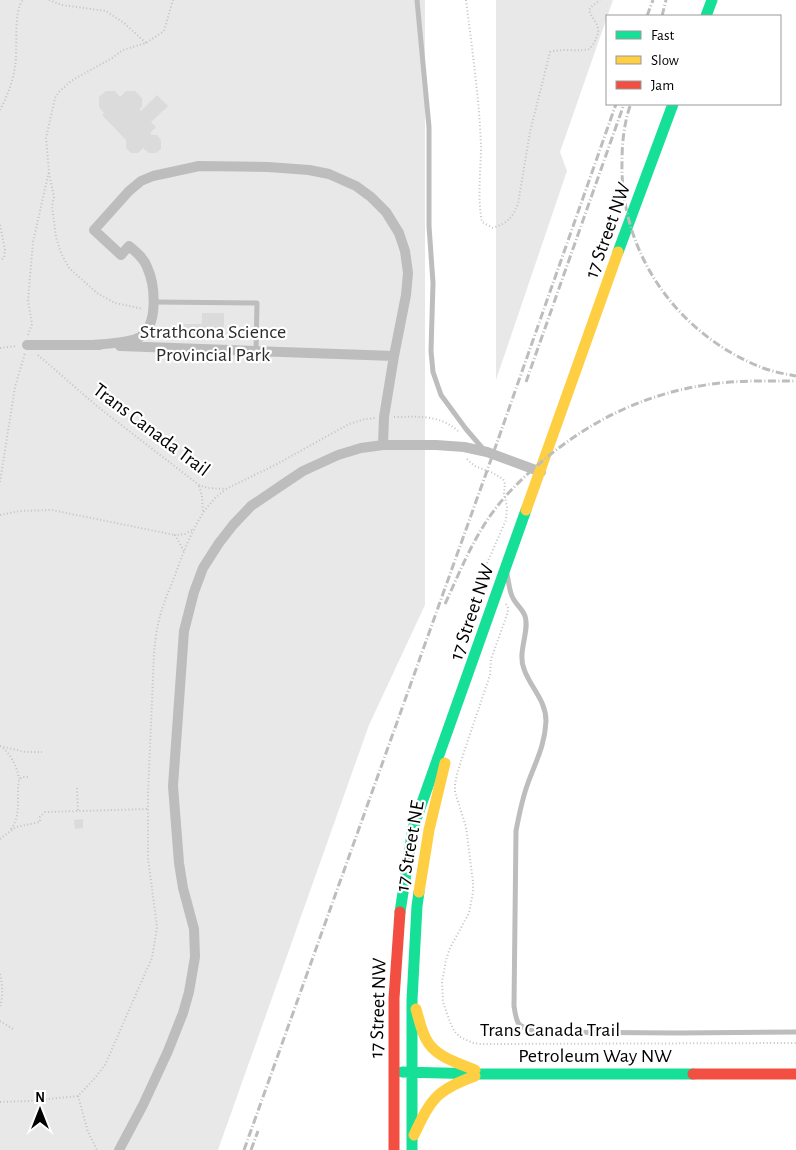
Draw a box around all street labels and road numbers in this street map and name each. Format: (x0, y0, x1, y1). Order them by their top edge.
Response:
street label: 17 Street NW (581, 180, 634, 281)
street label: Trans Canada Trail (89, 380, 214, 480)
street label: 17 Street NW (446, 562, 498, 663)
street label: 17 Street NE (392, 799, 428, 893)
street label: 17 Street NW (366, 958, 390, 1058)
street label: Trans Canada Trail (480, 1020, 620, 1040)
street label: Petroleum Way NW (518, 1046, 672, 1066)

